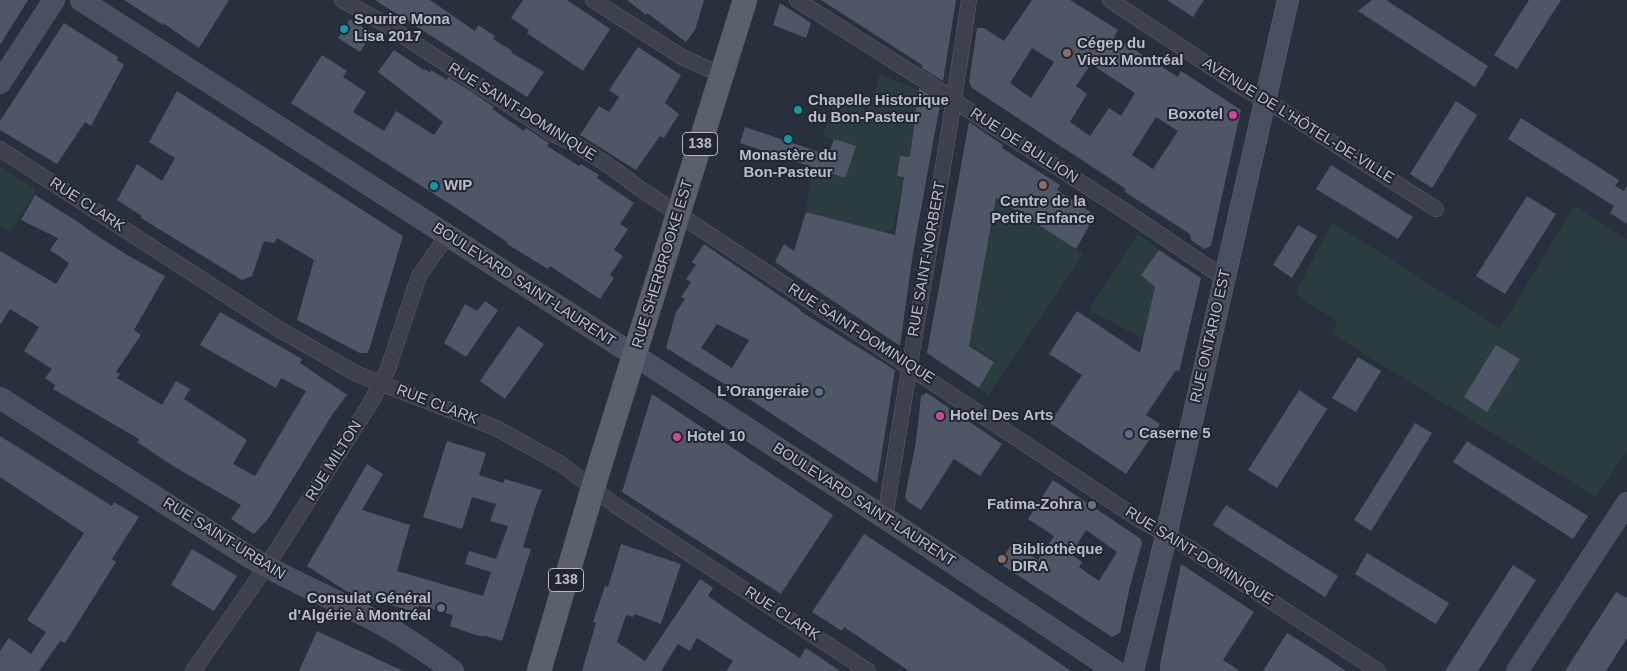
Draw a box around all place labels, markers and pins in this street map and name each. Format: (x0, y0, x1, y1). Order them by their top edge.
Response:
place label: Sourire Mona Lisa 2017 (354, 11, 450, 46)
marker: Sourire Mona Lisa 2017 (338, 23, 350, 35)
place label: Cégep du Vieux Montréal (1077, 35, 1183, 70)
marker: Cégep du Vieux Montréal (1061, 47, 1073, 59)
place label: Chapelle Historique du Bon-Pasteur (808, 92, 949, 127)
marker: Chapelle Historique du Bon-Pasteur (792, 104, 804, 116)
place label: Boxotel (1168, 106, 1223, 124)
marker: Boxotel (1227, 109, 1239, 121)
marker: Monastère du Bon-Pasteur (782, 133, 794, 145)
place label: Monastère du Bon-Pasteur (739, 147, 837, 182)
place label: WIP (444, 177, 472, 195)
marker: Centre de la Petite Enfance (1037, 179, 1049, 191)
marker: WIP (428, 180, 440, 192)
place label: Centre de la Petite Enfance (991, 193, 1095, 228)
place label: L’Orangeraie (717, 383, 809, 401)
marker: L’Orangeraie (813, 386, 825, 398)
place label: Hotel Des Arts (950, 407, 1053, 425)
marker: Hotel Des Arts (934, 410, 946, 422)
place label: Caserne 5 (1139, 425, 1211, 443)
place label: Hotel 10 (687, 428, 745, 446)
marker: Caserne 5 (1123, 428, 1135, 440)
marker: Hotel 10 (671, 431, 683, 443)
place label: Fatima-Zohra (987, 496, 1082, 514)
marker: Fatima-Zohra (1086, 499, 1098, 511)
place label: Bibliothèque DIRA (1012, 541, 1103, 576)
marker: Bibliothèque DIRA (996, 553, 1008, 565)
place label: Consulat Général d'Algérie à Montréal (288, 590, 431, 625)
marker: Consulat Général d'Algérie à Montréal (435, 602, 447, 614)

